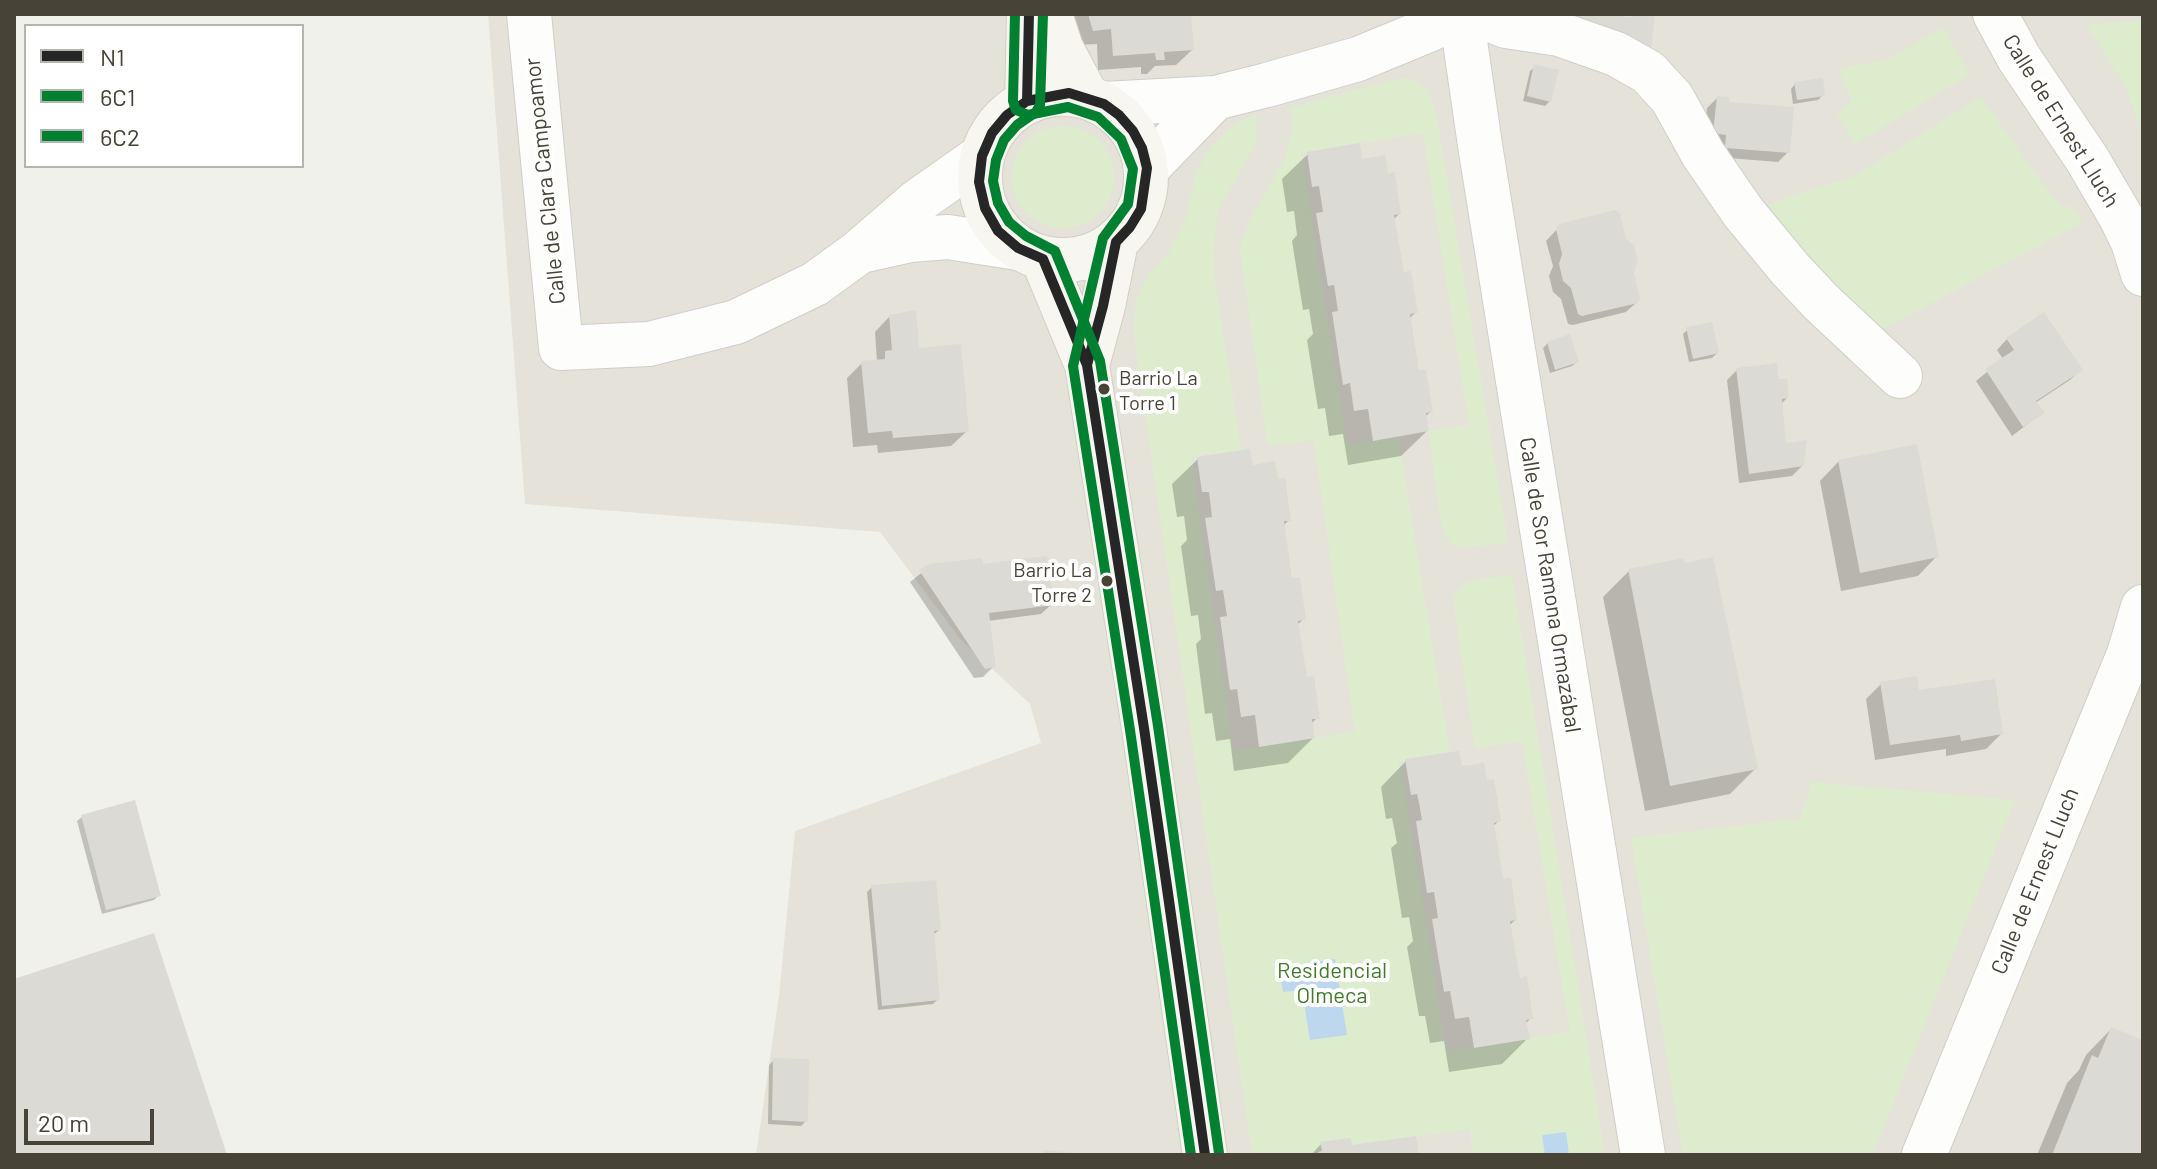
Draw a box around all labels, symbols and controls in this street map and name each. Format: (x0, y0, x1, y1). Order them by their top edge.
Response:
legend (24, 24, 304, 168)
street label: Calle de Ernest Lluch (1997, 30, 2125, 212)
text: N1 (100, 42, 125, 71)
street label: Calle de Clara Campoamor (519, 56, 571, 306)
text: 6C1 (100, 82, 135, 111)
text: 6C2 (100, 122, 140, 151)
place label: Barrio La Torre 1 (1119, 366, 1198, 413)
marker: Barrio La Torre 1 (1096, 381, 1112, 397)
street label: Calle de Sor Ramona Ormazábal (1514, 435, 1586, 735)
place label: Barrio La Torre 2 (1013, 558, 1092, 605)
marker: Barrio La Torre 2 (1099, 573, 1115, 589)
street label: Calle de Ernest Lluch (1985, 784, 2085, 978)
park label: Residencial Olmeca (1277, 958, 1387, 1010)
scale bar (28, 1093, 158, 1143)
text: 20 m (38, 1108, 89, 1137)

